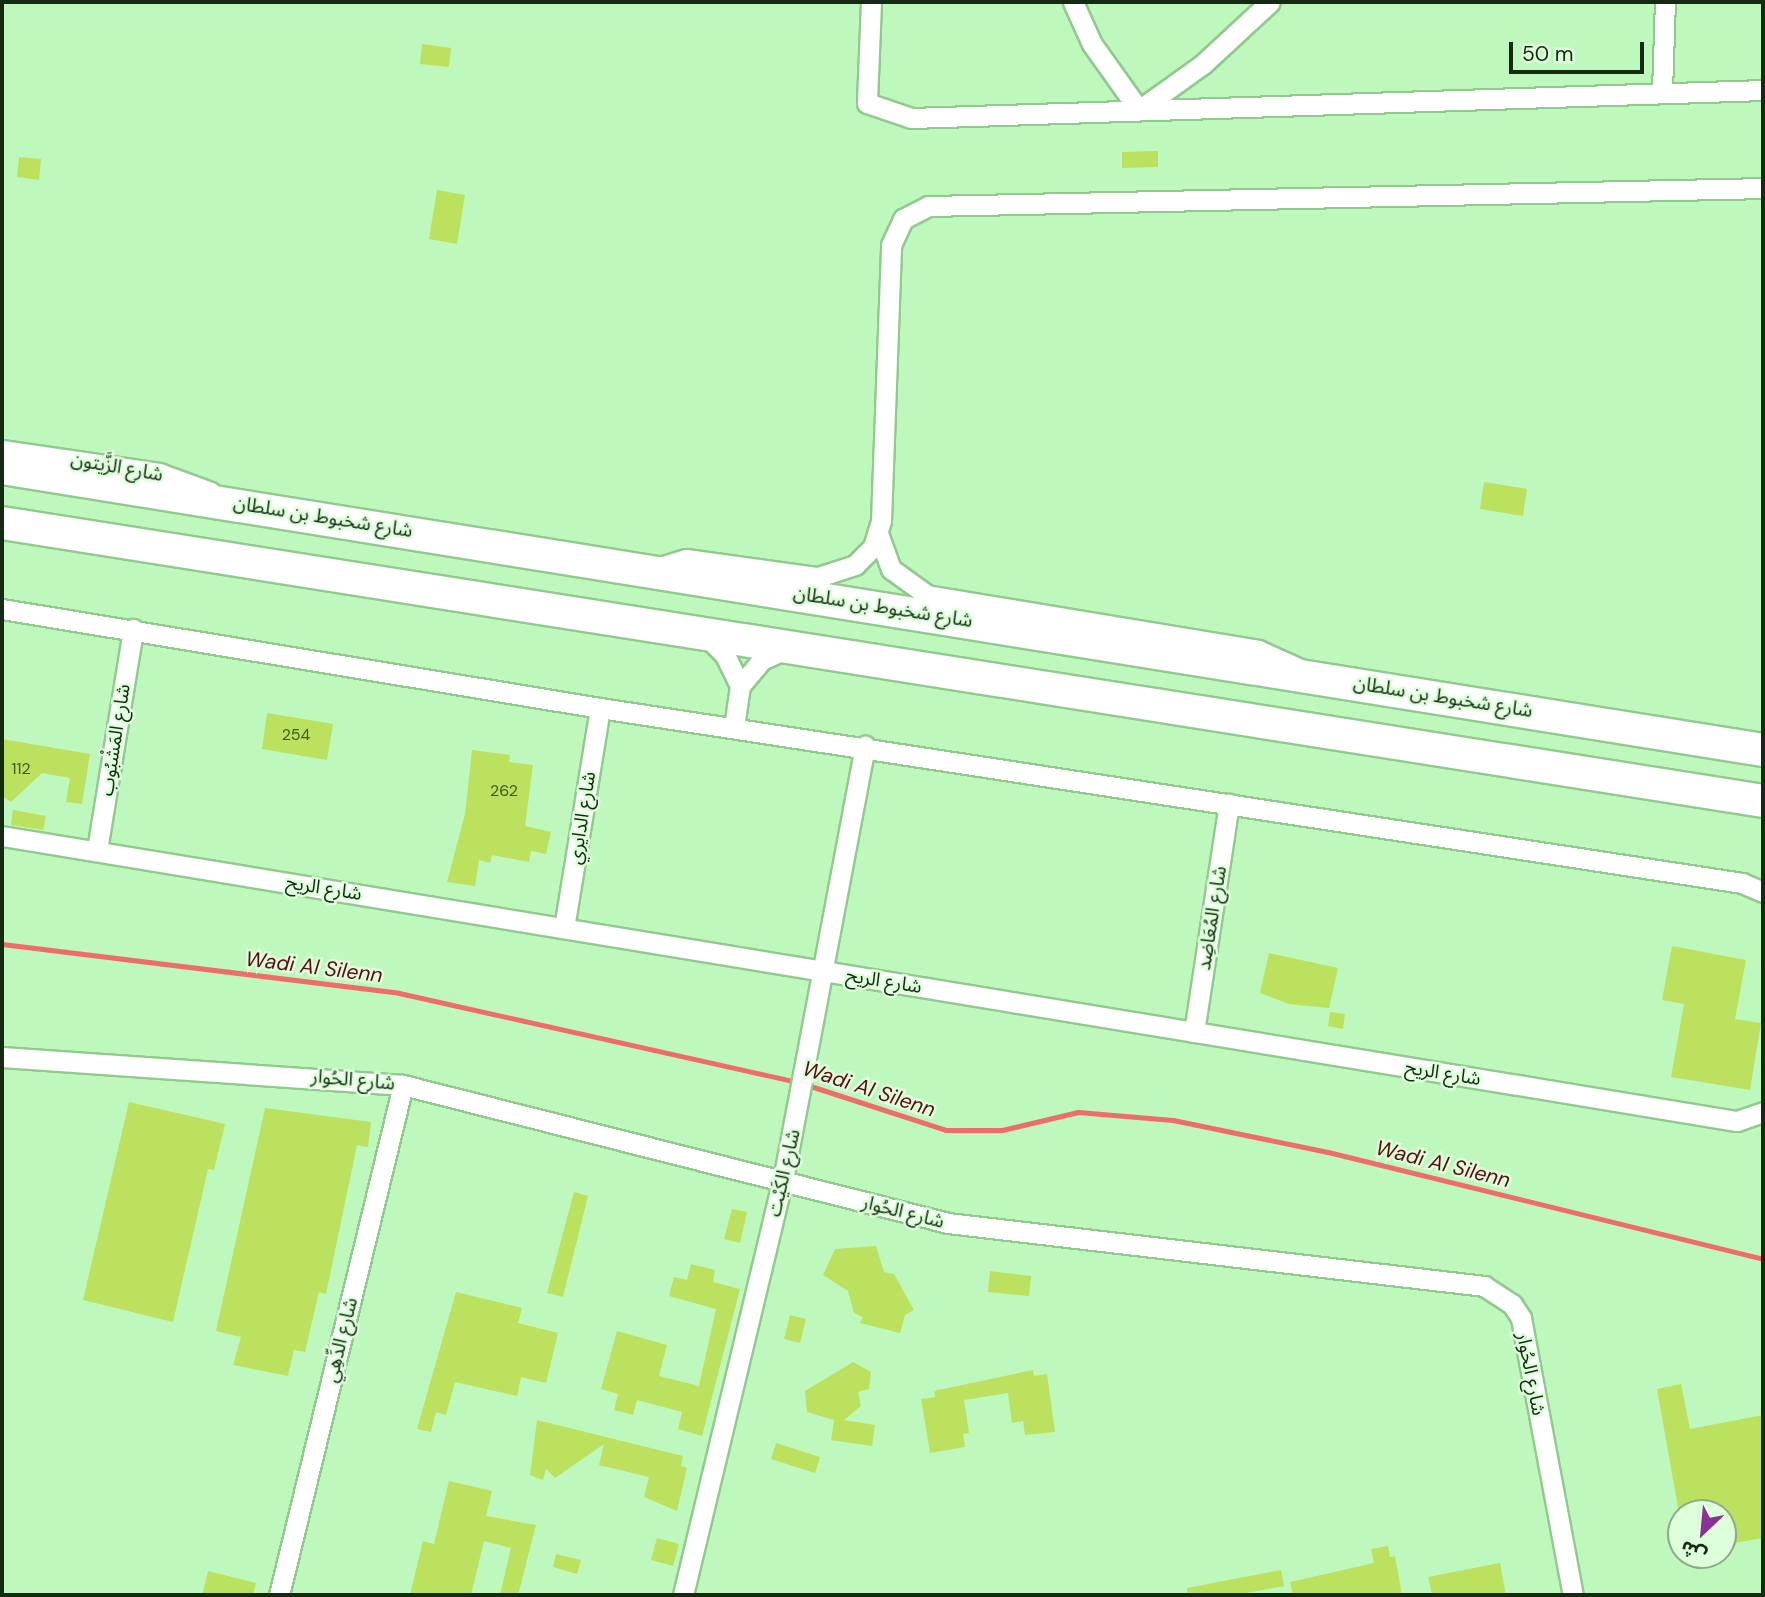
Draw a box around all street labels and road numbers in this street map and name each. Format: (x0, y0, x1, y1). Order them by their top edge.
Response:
street label: شارع الزَّيتون (69, 448, 165, 486)
street label: شارع شخبوط بن سلطان (232, 492, 414, 542)
street label: شارع شخبوط بن سلطان (792, 582, 974, 632)
street label: شارع شخبوط بن سلطان (1352, 672, 1534, 722)
street label: شارع المَشْبُوب (95, 682, 135, 798)
street label: شارع الدايري (563, 770, 601, 866)
street label: شارع المُعَاضِد (1193, 864, 1231, 972)
street label: شارع الريح (284, 871, 364, 905)
street label: شارع الريح (844, 964, 924, 998)
street label: شارع الريح (1403, 1056, 1483, 1090)
street label: شارع الحُوار (310, 1065, 396, 1095)
street label: شارع الكَيْت (763, 1127, 805, 1219)
street label: شارع الحُوار (859, 1191, 947, 1233)
street label: شارع الدِّهِي (319, 1295, 363, 1385)
street label: شارع الحُوار (1512, 1331, 1550, 1417)

